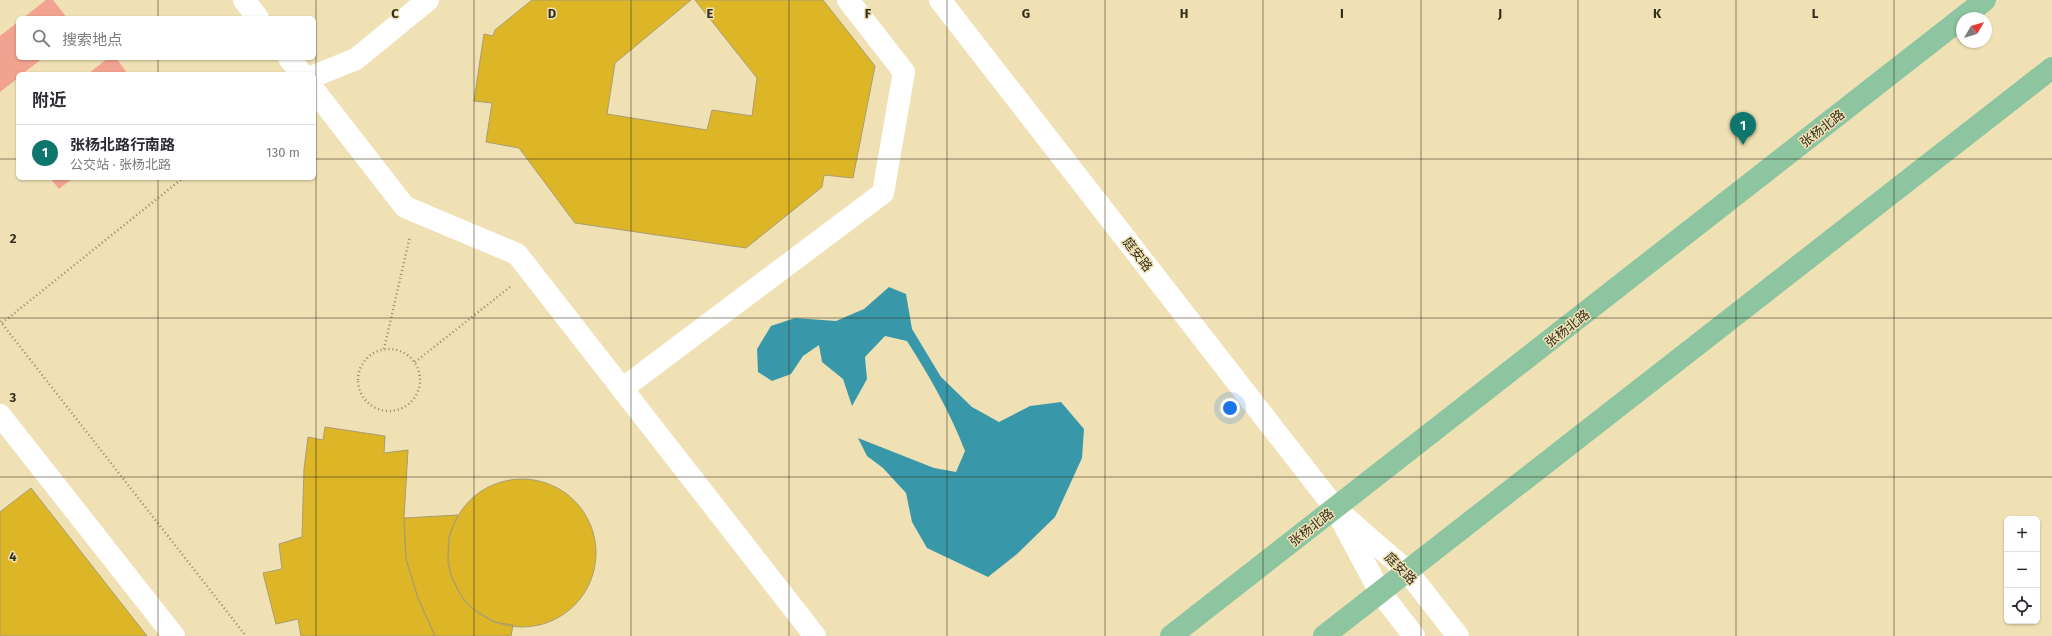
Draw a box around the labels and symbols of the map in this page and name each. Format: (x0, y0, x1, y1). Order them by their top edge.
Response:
text: C (391, 6, 399, 21)
text: D (548, 6, 557, 21)
text: E (707, 6, 714, 21)
text: F (865, 6, 872, 21)
text: G (1022, 6, 1030, 21)
text: H (1180, 6, 1188, 21)
text: I (1340, 6, 1344, 21)
text: J (1497, 6, 1502, 21)
text: K (1653, 6, 1662, 21)
text: L (1812, 6, 1819, 21)
north arrow (1956, 12, 1992, 48)
street label: 张杨北路 (1797, 106, 1847, 150)
pin: 1 (1730, 112, 1756, 145)
text: 2 (10, 231, 17, 246)
street label: 庭安路 (1120, 234, 1156, 274)
street label: 张杨北路 (1542, 306, 1592, 350)
text: 3 (9, 390, 17, 405)
your location (1220, 398, 1240, 418)
street label: 张杨北路 (1286, 505, 1336, 549)
text: 4 (9, 549, 17, 564)
street label: 庭安路 (1382, 549, 1420, 587)

